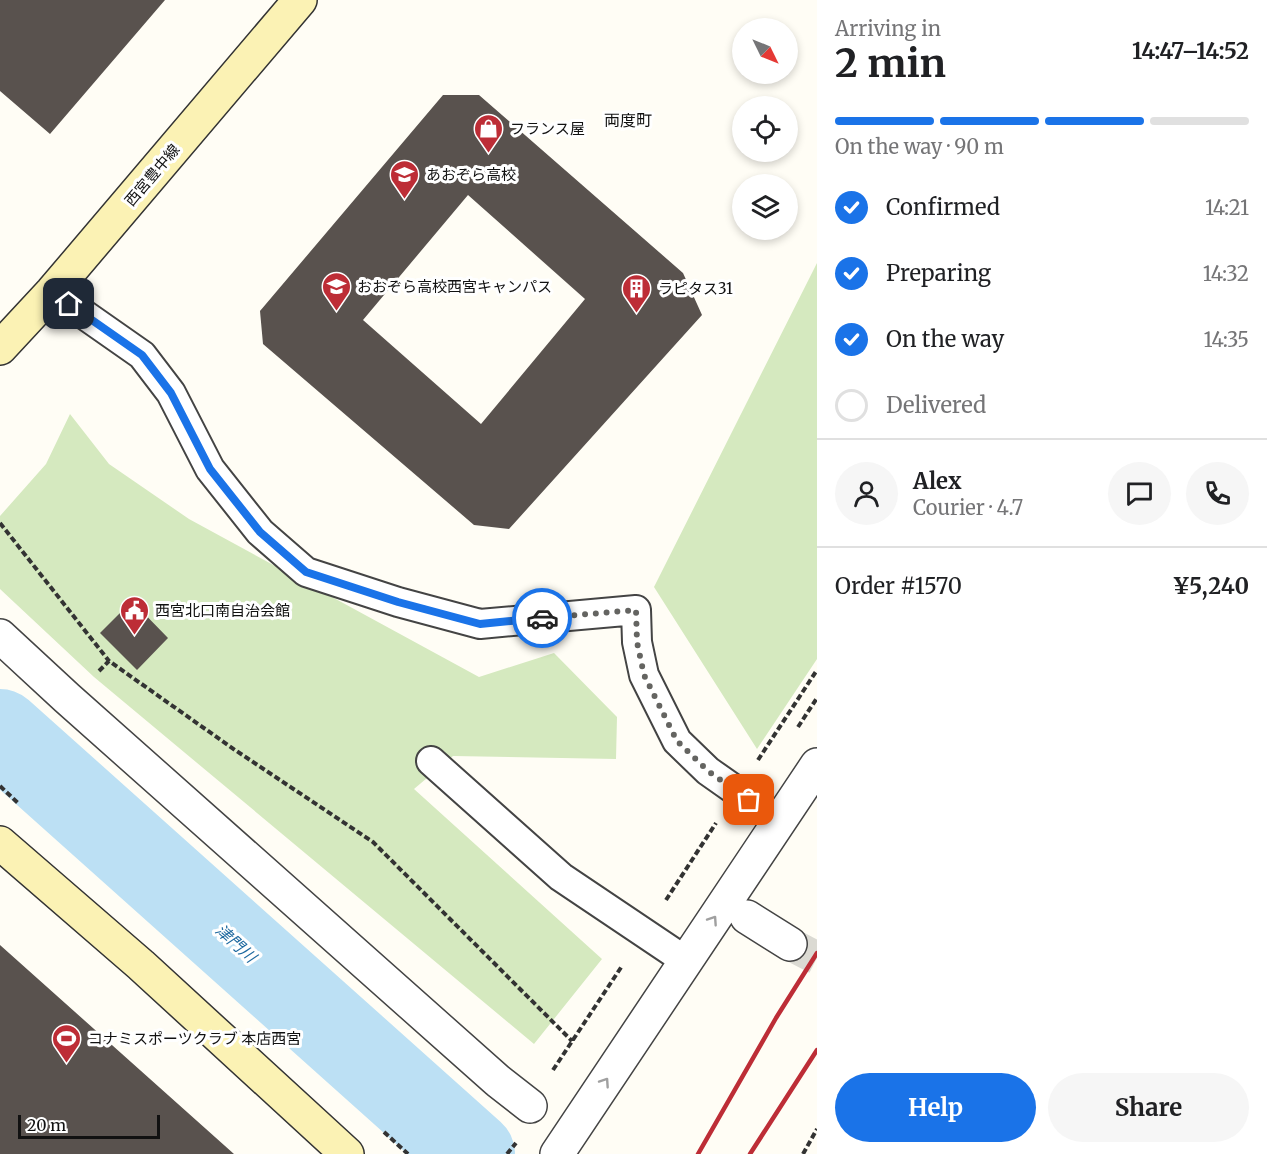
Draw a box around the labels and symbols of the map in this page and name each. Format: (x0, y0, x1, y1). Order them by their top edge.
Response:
north arrow (732, 18, 798, 84)
district label: 両度町 (604, 110, 652, 130)
shop icon: フランス屋 (473, 112, 505, 154)
place label: フランス屋 (510, 119, 585, 138)
street label: 西宮豊中線 (121, 140, 183, 210)
school or university icon: あおぞら高校 (389, 158, 421, 200)
place label: あおぞら高校 (426, 165, 516, 184)
school or university icon: おおぞら高校西宮キャンパス (320, 270, 352, 312)
building icon: ラピタス31 (621, 272, 653, 314)
place label: おおぞら高校西宮キャンパス (357, 277, 552, 296)
pin (43, 278, 94, 329)
place label: ラピタス31 (658, 279, 733, 298)
courier (512, 588, 572, 648)
public building icon: 西宮北口南自治会館 (118, 594, 150, 636)
place label: 西宮北口南自治会館 (155, 601, 290, 620)
pin (723, 774, 774, 825)
one-way arrow (706, 915, 717, 926)
water label: 津門川 (211, 920, 262, 968)
sports icon: コナミスポーツクラブ 本店西宮 (51, 1022, 83, 1064)
place label: コナミスポーツクラブ 本店西宮 (88, 1029, 301, 1048)
one-way arrow (598, 1077, 609, 1088)
scale bar (18, 1112, 160, 1140)

